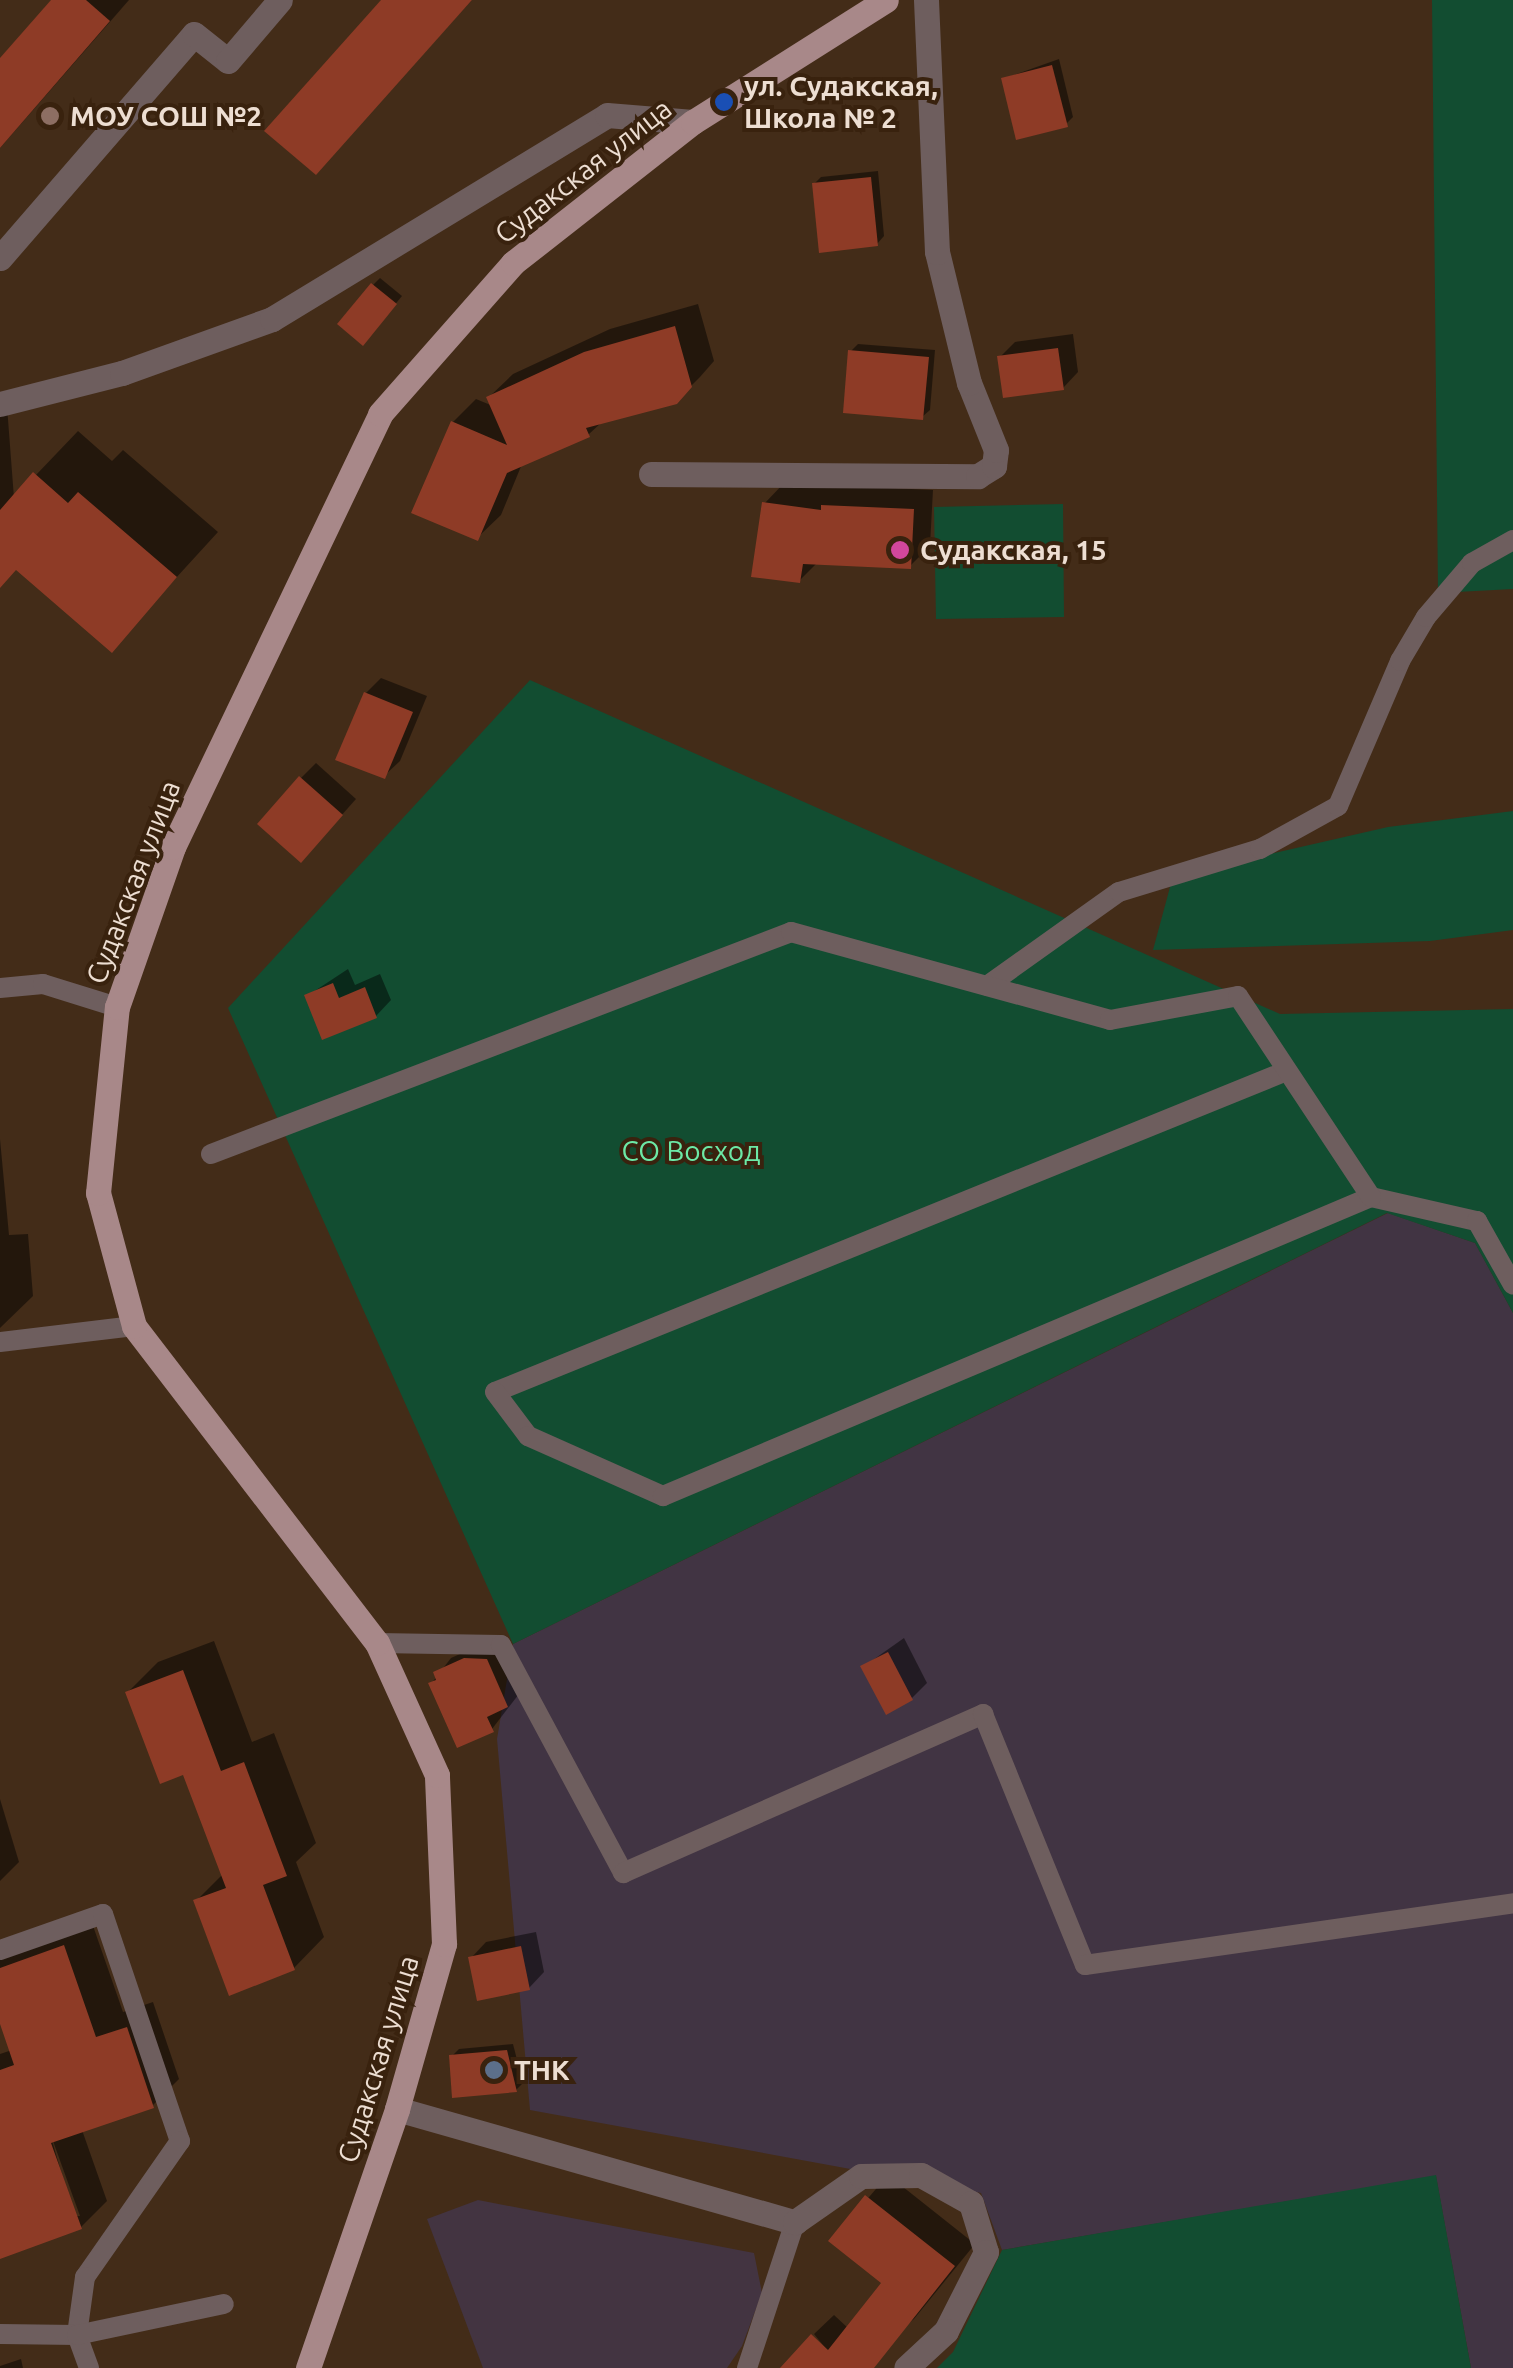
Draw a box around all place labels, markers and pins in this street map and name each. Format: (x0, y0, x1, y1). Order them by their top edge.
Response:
place label: ул. Судакская, Школа № 2 (744, 69, 938, 135)
marker: ул. Судакская, Школа № 2 (713, 91, 735, 113)
place label: МОУ СОШ №2 (70, 99, 262, 133)
marker: МОУ СОШ №2 (39, 105, 61, 127)
place label: Судакская, 15 (920, 533, 1107, 567)
marker: Судакская, 15 (889, 539, 911, 561)
place label: ТНК (514, 2053, 570, 2087)
marker: ТНК (483, 2059, 505, 2081)

